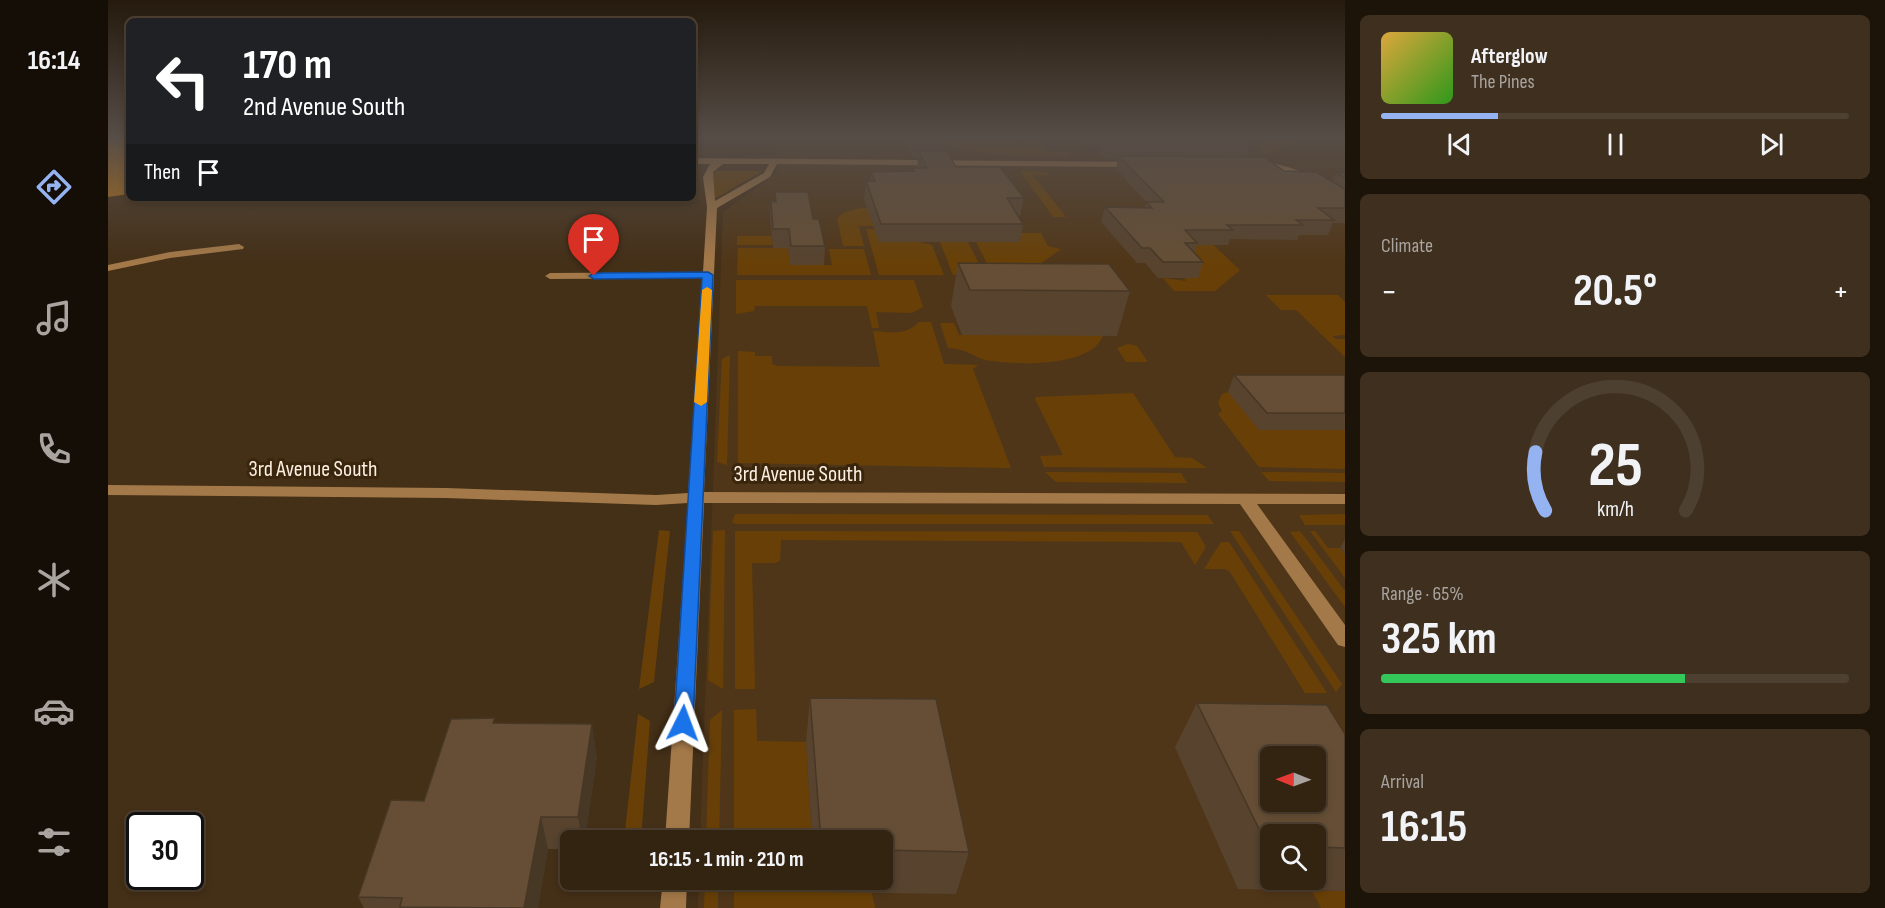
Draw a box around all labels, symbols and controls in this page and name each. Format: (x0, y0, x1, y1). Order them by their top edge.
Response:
text: 170 m (243, 40, 332, 91)
icon: left (144, 42, 222, 120)
text: Afterglow (1471, 43, 1548, 70)
text: 16:14 (28, 45, 80, 77)
text: The Pines (1471, 70, 1535, 94)
text: 2nd Avenue South (243, 91, 405, 123)
icon: previous (1443, 128, 1476, 161)
icon: pause (1599, 128, 1632, 161)
icon: next (1755, 128, 1788, 161)
icon: arrive (192, 156, 225, 189)
text: Then (144, 159, 180, 186)
icon: directions (33, 166, 75, 208)
pin (568, 214, 619, 276)
icon: arrive (577, 223, 610, 256)
text: Climate (1381, 234, 1433, 258)
text: 20.5° (1573, 264, 1657, 319)
text: − (1381, 272, 1397, 312)
text: + (1833, 272, 1849, 312)
icon: music (33, 297, 75, 339)
icon: phone (33, 428, 75, 470)
text: 25 (1588, 429, 1642, 504)
street label: 3rd Avenue South (248, 456, 378, 483)
street label: 3rd Avenue South (733, 461, 863, 488)
text: km/h (1596, 497, 1634, 522)
icon: climate (33, 559, 75, 601)
text: Range · 65% (1381, 582, 1464, 606)
text: 325 km (1381, 612, 1497, 667)
icon: car (33, 690, 75, 732)
position arrow (651, 691, 715, 755)
north arrow (1260, 746, 1326, 812)
map controls (1260, 746, 1326, 890)
text: Arrival (1381, 770, 1424, 794)
text: 16:15 (1381, 800, 1467, 855)
speed limit sign: 30 (126, 812, 204, 890)
icon: filters (33, 821, 75, 863)
button: search (1260, 824, 1326, 890)
text: 16:15 · 1 min · 210 m (649, 846, 804, 873)

